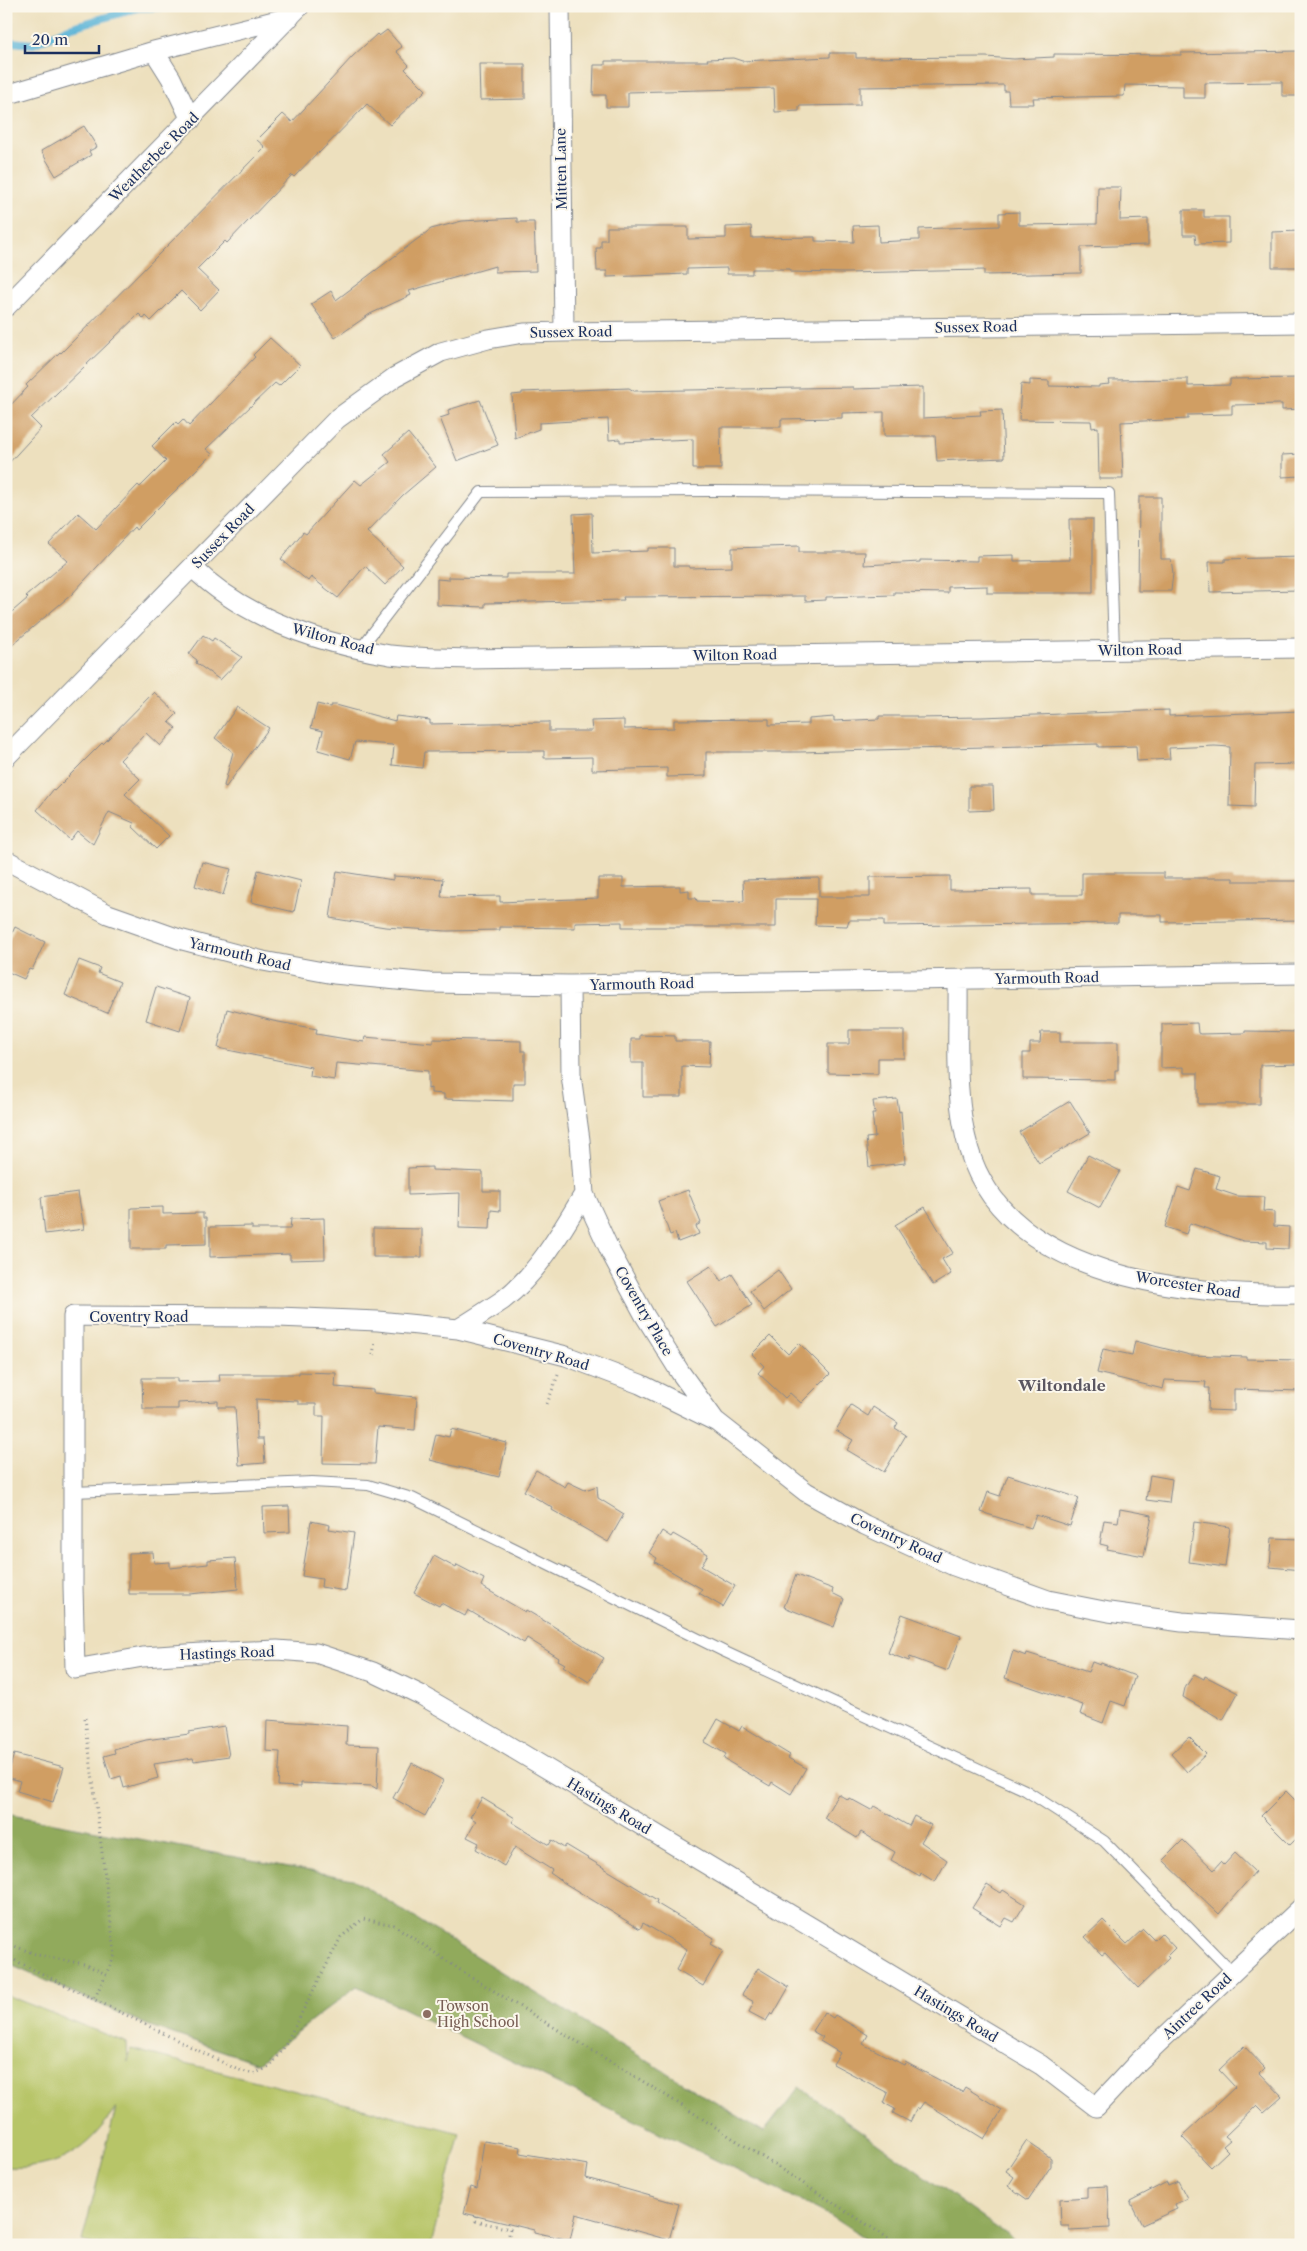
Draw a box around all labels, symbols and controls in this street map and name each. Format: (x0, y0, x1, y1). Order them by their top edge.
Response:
scale bar (25, 22, 99, 54)
text: 20 m (32, 30, 68, 49)
street label: Weatherbee Road (105, 108, 203, 206)
street label: Mitten Lane (551, 128, 571, 210)
street label: Sussex Road (934, 317, 1018, 337)
street label: Sussex Road (529, 322, 613, 342)
street label: Sussex Road (188, 500, 259, 572)
street label: Wilton Road (289, 619, 377, 659)
street label: Wilton Road (1097, 640, 1183, 660)
street label: Wilton Road (692, 645, 778, 665)
street label: Yarmouth Road (186, 933, 293, 975)
street label: Yarmouth Road (994, 968, 1100, 988)
street label: Yarmouth Road (589, 974, 695, 994)
street label: Coventry Place (611, 1263, 677, 1359)
street label: Worcester Road (1133, 1268, 1242, 1302)
street label: Coventry Road (89, 1308, 189, 1326)
street label: Coventry Road (491, 1330, 592, 1374)
district label: Wiltondale (1017, 1376, 1106, 1395)
street label: Coventry Road (847, 1509, 945, 1567)
street label: Hastings Road (179, 1642, 275, 1664)
street label: Hastings Road (564, 1774, 655, 1838)
street label: Aintree Road (1158, 1969, 1236, 2043)
street label: Hastings Road (911, 1982, 1002, 2046)
place label: Towson High School (437, 1997, 519, 2031)
marker: Towson High School (421, 2008, 433, 2020)

